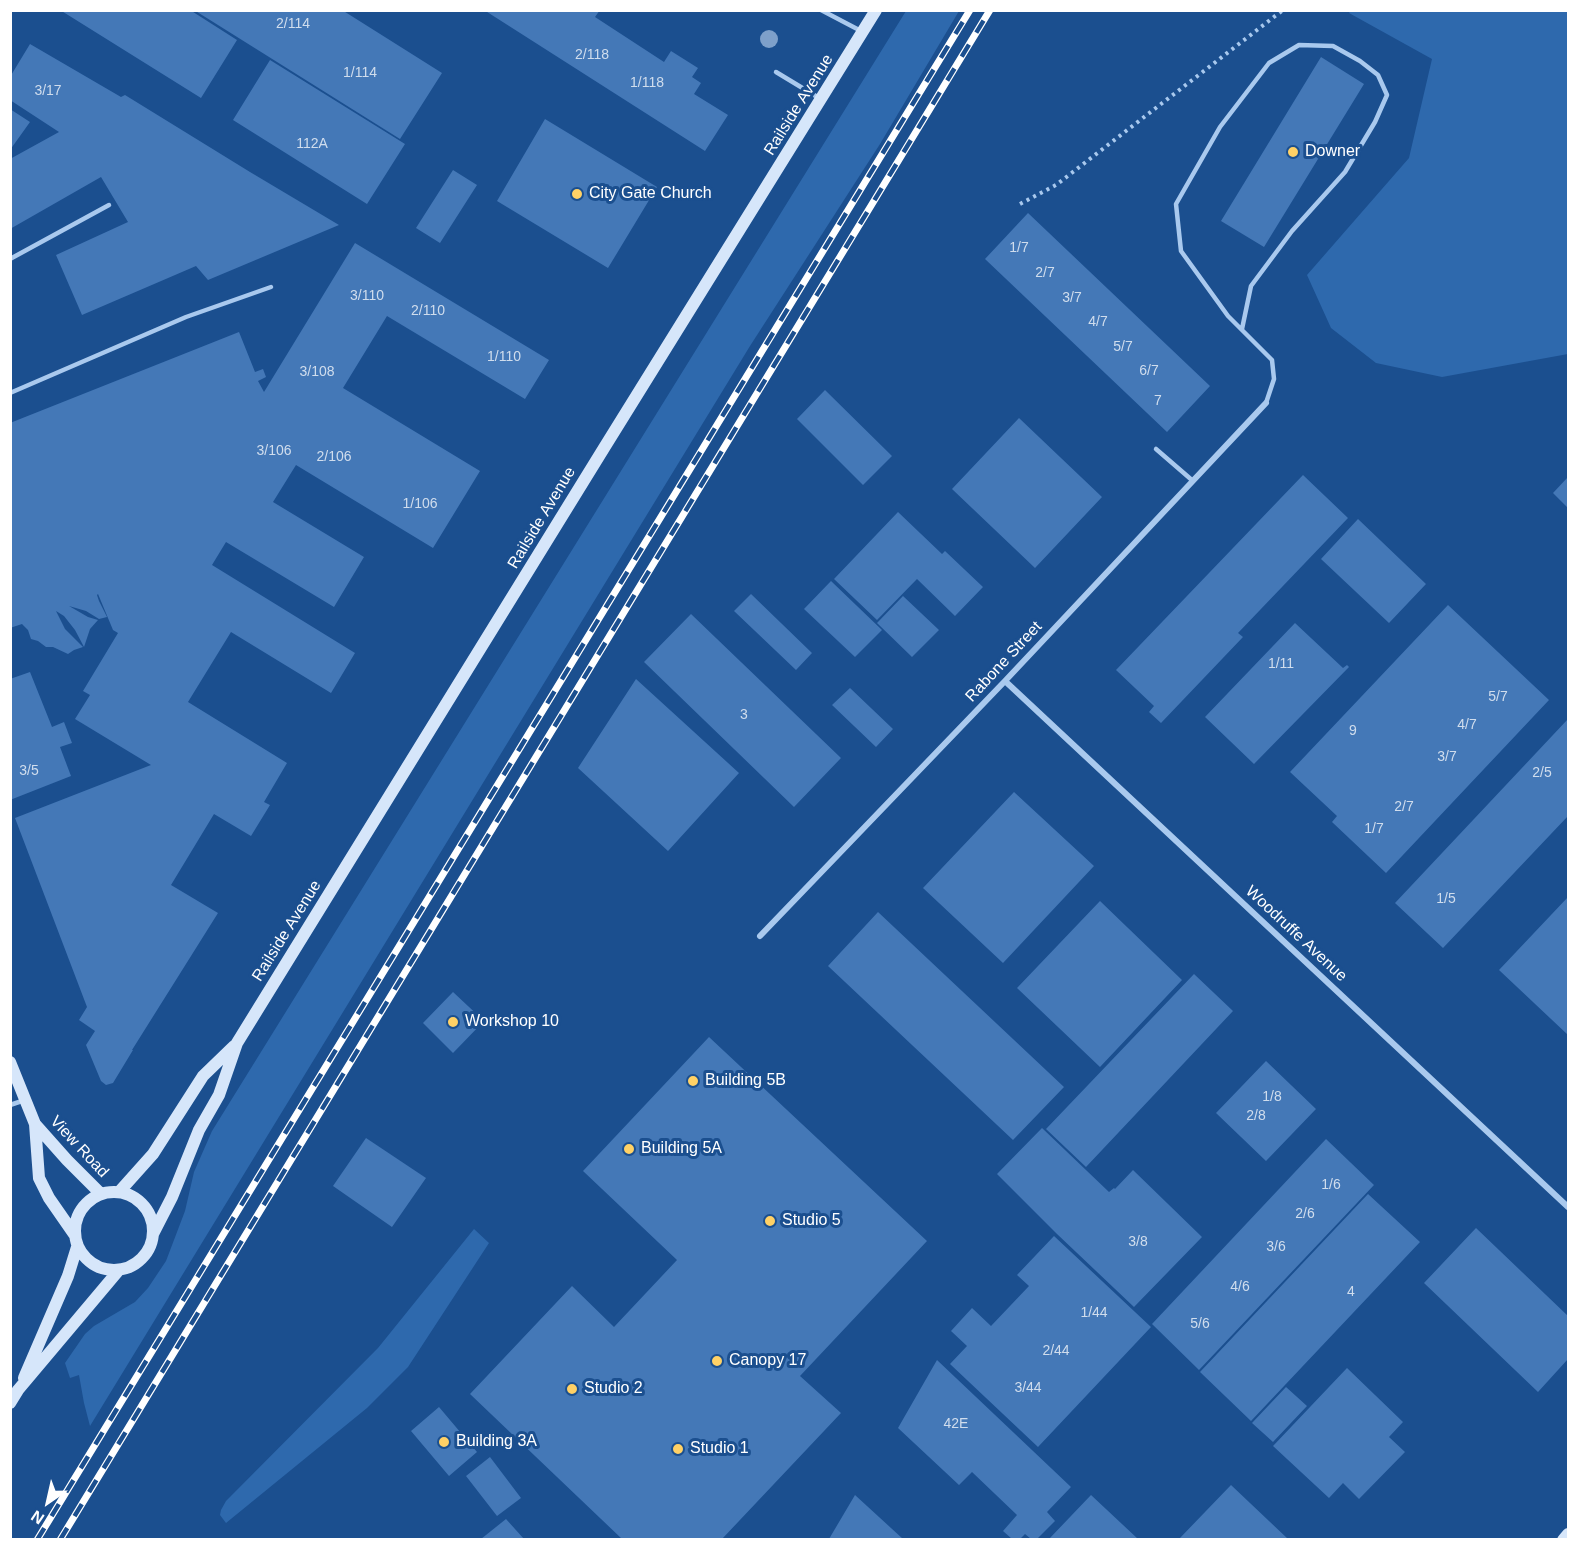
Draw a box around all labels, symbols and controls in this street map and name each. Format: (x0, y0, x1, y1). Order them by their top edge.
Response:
house number: 2/114 (276, 16, 310, 32)
house number: 2/118 (575, 47, 609, 63)
street label: Railside Avenue (760, 51, 838, 159)
house number: 1/114 (343, 65, 377, 81)
house number: 1/118 (630, 75, 664, 91)
house number: 3/17 (34, 83, 62, 99)
house number: 112A (296, 136, 328, 152)
place label: Downer (1305, 142, 1360, 162)
marker: Downer (1286, 145, 1300, 159)
place label: City Gate Church (589, 184, 712, 204)
marker: City Gate Church (570, 187, 584, 201)
house number: 1/7 (1009, 240, 1029, 256)
house number: 2/7 (1035, 265, 1055, 281)
house number: 3/110 (350, 288, 384, 304)
house number: 3/7 (1062, 290, 1082, 306)
house number: 2/110 (411, 303, 445, 319)
house number: 4/7 (1088, 314, 1108, 330)
house number: 5/7 (1113, 339, 1133, 355)
house number: 1/110 (487, 349, 521, 365)
house number: 6/7 (1139, 363, 1159, 379)
house number: 3/108 (299, 364, 335, 380)
house number: 7 (1154, 393, 1162, 409)
house number: 3/106 (256, 443, 292, 459)
house number: 2/106 (316, 449, 352, 465)
street label: Railside Avenue (504, 464, 580, 572)
house number: 1/106 (402, 496, 438, 512)
street label: Rabone Street (962, 618, 1046, 706)
house number: 1/11 (1268, 656, 1294, 672)
house number: 5/7 (1488, 689, 1508, 705)
house number: 3 (740, 707, 748, 723)
house number: 4/7 (1457, 717, 1477, 733)
house number: 9 (1349, 723, 1357, 739)
house number: 3/7 (1437, 749, 1457, 765)
house number: 3/5 (19, 763, 39, 779)
house number: 2/5 (1532, 765, 1552, 781)
house number: 2/7 (1394, 799, 1414, 815)
house number: 1/7 (1364, 821, 1384, 837)
street label: Railside Avenue (248, 877, 326, 985)
street label: Woodruffe Avenue (1241, 882, 1351, 986)
house number: 1/5 (1436, 891, 1456, 907)
place label: Workshop 10 (465, 1012, 559, 1032)
marker: Workshop 10 (446, 1015, 460, 1029)
place label: Building 5B (705, 1071, 786, 1091)
marker: Building 5B (686, 1074, 700, 1088)
house number: 1/8 (1262, 1089, 1282, 1105)
house number: 2/8 (1246, 1108, 1266, 1124)
street label: View Road (46, 1112, 112, 1182)
place label: Building 5A (641, 1139, 722, 1159)
marker: Building 5A (622, 1142, 636, 1156)
house number: 1/6 (1321, 1177, 1341, 1193)
house number: 2/6 (1295, 1206, 1315, 1222)
place label: Studio 5 (782, 1211, 841, 1231)
marker: Studio 5 (763, 1214, 777, 1228)
house number: 3/8 (1128, 1234, 1148, 1250)
house number: 3/6 (1266, 1239, 1286, 1255)
house number: 4/6 (1230, 1279, 1250, 1295)
house number: 4 (1347, 1284, 1355, 1300)
house number: 1/44 (1080, 1305, 1108, 1321)
house number: 5/6 (1190, 1316, 1210, 1332)
house number: 2/44 (1042, 1343, 1070, 1359)
place label: Canopy 17 (729, 1351, 806, 1371)
marker: Canopy 17 (710, 1354, 724, 1368)
place label: Studio 2 (584, 1379, 643, 1399)
house number: 3/44 (1014, 1380, 1042, 1396)
marker: Studio 2 (565, 1382, 579, 1396)
house number: 42E (944, 1416, 968, 1432)
place label: Building 3A (456, 1432, 537, 1452)
marker: Building 3A (437, 1435, 451, 1449)
place label: Studio 1 (690, 1439, 749, 1459)
marker: Studio 1 (671, 1442, 685, 1456)
north arrow (18, 1472, 78, 1532)
text: N (28, 1507, 47, 1528)

